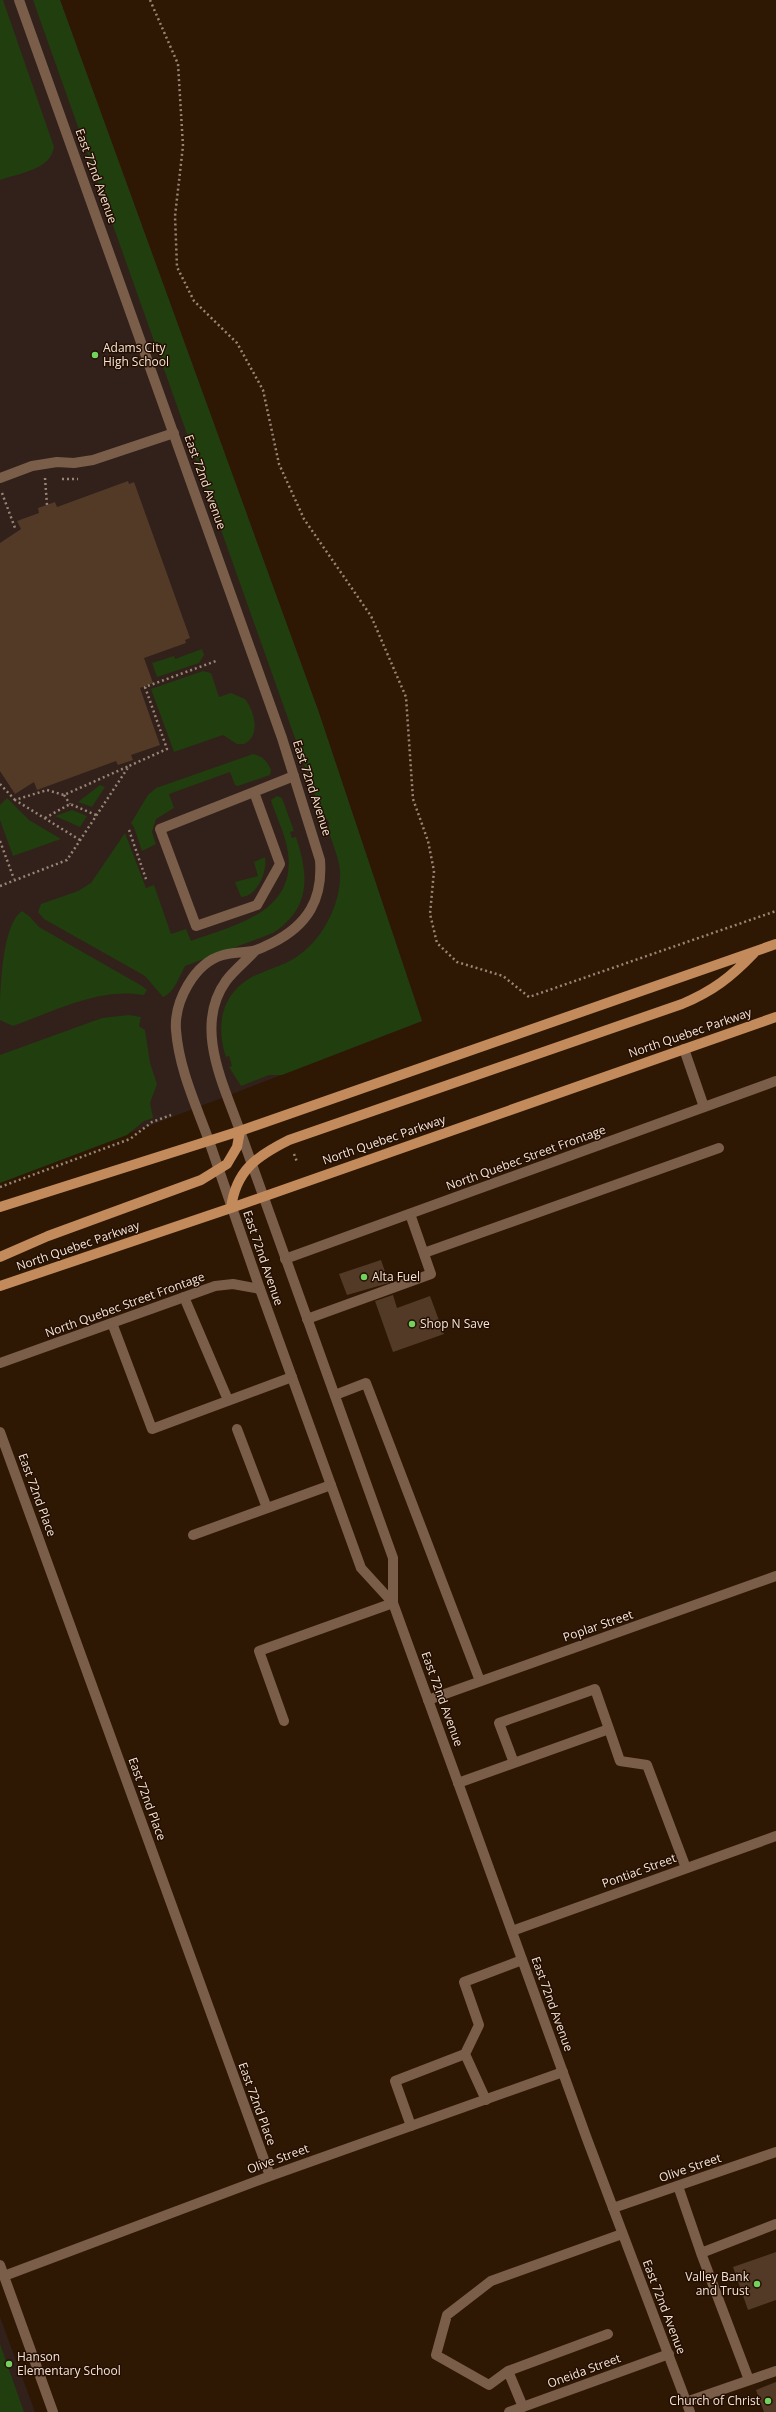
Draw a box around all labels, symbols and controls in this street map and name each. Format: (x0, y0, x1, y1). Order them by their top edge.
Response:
street label: East 72nd Avenue (71, 126, 122, 226)
place label: Adams City High School (103, 339, 169, 370)
marker: Adams City High School (90, 350, 100, 360)
street label: East 72nd Avenue (180, 432, 231, 532)
street label: East 72nd Avenue (289, 738, 336, 838)
street label: North Quebec Parkway (626, 1003, 755, 1062)
street label: North Quebec Parkway (320, 1110, 449, 1169)
street label: North Quebec Street Frontage (444, 1121, 608, 1194)
street label: East 72nd Avenue (239, 1208, 288, 1308)
street label: North Quebec Parkway (14, 1216, 143, 1275)
street label: North Quebec Street Frontage (43, 1268, 207, 1341)
place label: Alta Fuel (372, 1268, 420, 1285)
marker: Alta Fuel (359, 1272, 369, 1282)
place label: Shop N Save (420, 1315, 490, 1332)
marker: Shop N Save (407, 1319, 417, 1329)
street label: East 72nd Place (15, 1451, 60, 1539)
street label: Poplar Street (561, 1606, 635, 1645)
street label: East 72nd Avenue (417, 1649, 468, 1749)
street label: East 72nd Place (125, 1755, 170, 1843)
street label: Pontiac Street (599, 1849, 678, 1892)
street label: East 72nd Avenue (527, 1954, 578, 2054)
street label: East 72nd Place (235, 2060, 280, 2148)
street label: Olive Street (244, 2139, 311, 2178)
street label: Olive Street (656, 2149, 723, 2186)
street label: East 72nd Avenue (639, 2257, 690, 2357)
place label: Valley Bank and Trust (685, 2268, 750, 2299)
marker: Valley Bank and Trust (752, 2279, 762, 2289)
place label: Hanson Elementary School (17, 2348, 121, 2379)
street label: Oneida Street (545, 2349, 623, 2392)
marker: Hanson Elementary School (4, 2359, 14, 2369)
place label: Church of Christ (669, 2392, 760, 2409)
marker: Church of Christ (763, 2396, 773, 2406)

